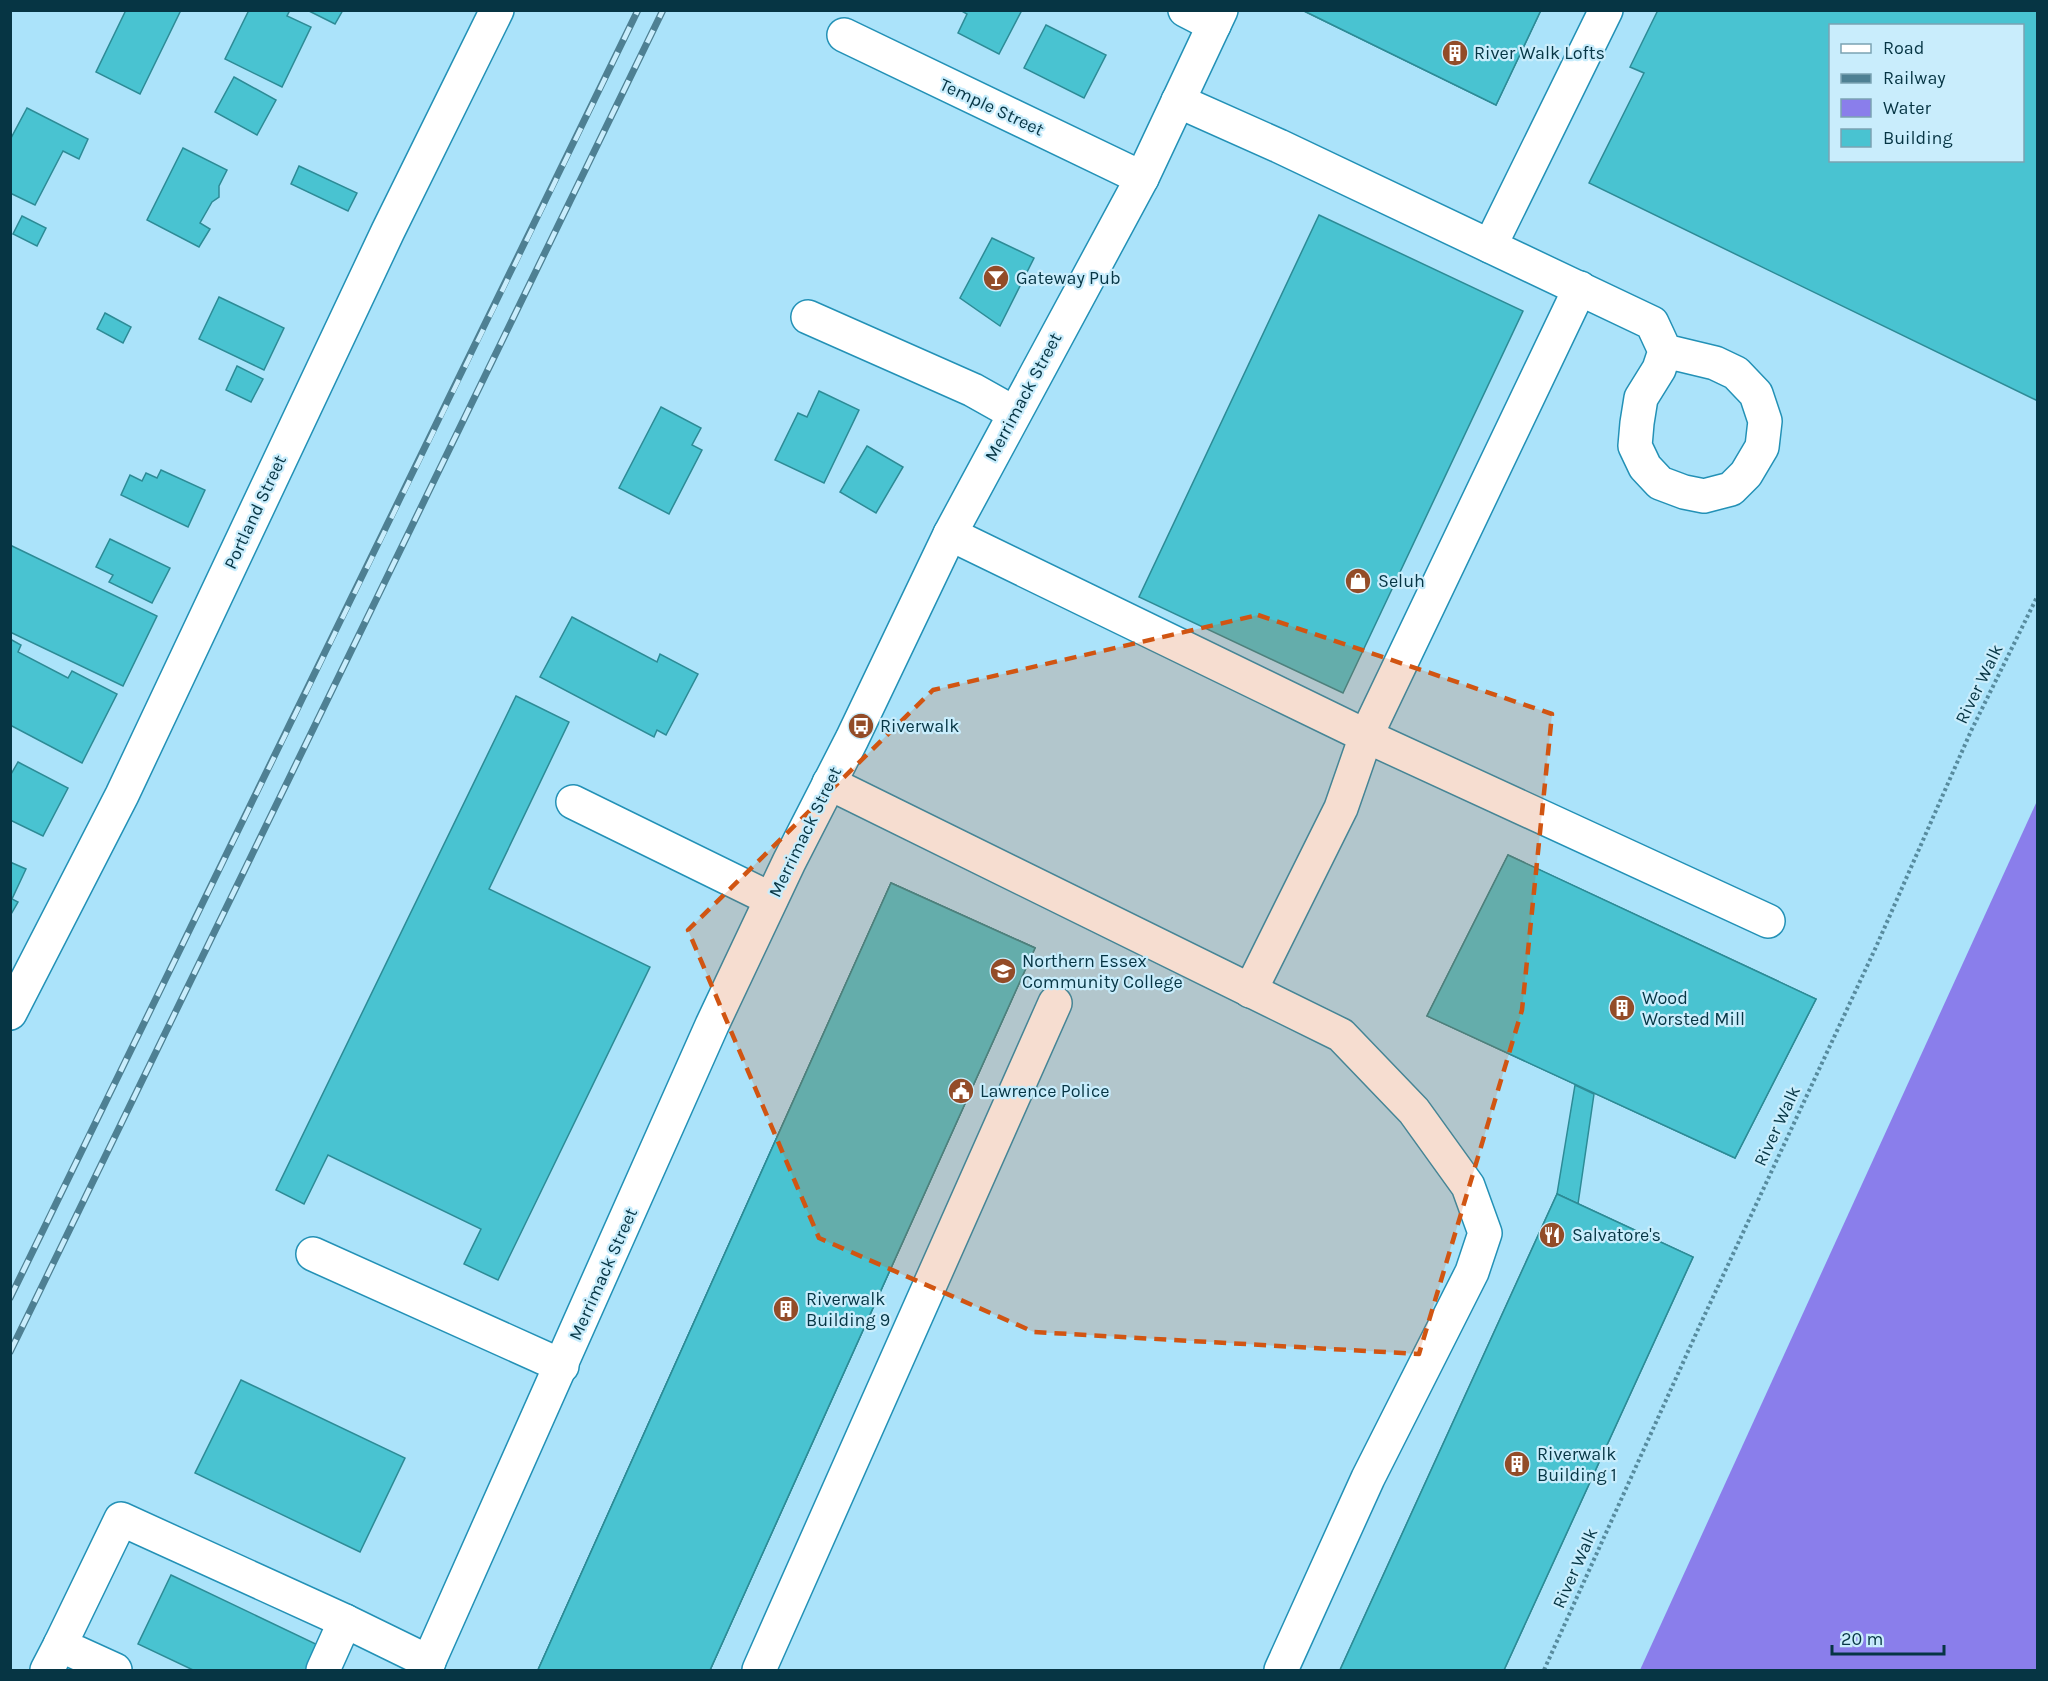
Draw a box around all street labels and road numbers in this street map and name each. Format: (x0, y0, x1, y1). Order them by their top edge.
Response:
street label: Temple Street (936, 73, 1048, 141)
street label: Merrimack Street (980, 329, 1066, 465)
street label: Portland Street (219, 451, 291, 573)
street label: River Walk (1950, 640, 2008, 728)
street label: Merrimack Street (764, 763, 846, 901)
street label: River Walk (1749, 1082, 1805, 1170)
street label: Merrimack Street (564, 1204, 642, 1344)
street label: River Walk (1547, 1524, 1603, 1612)

